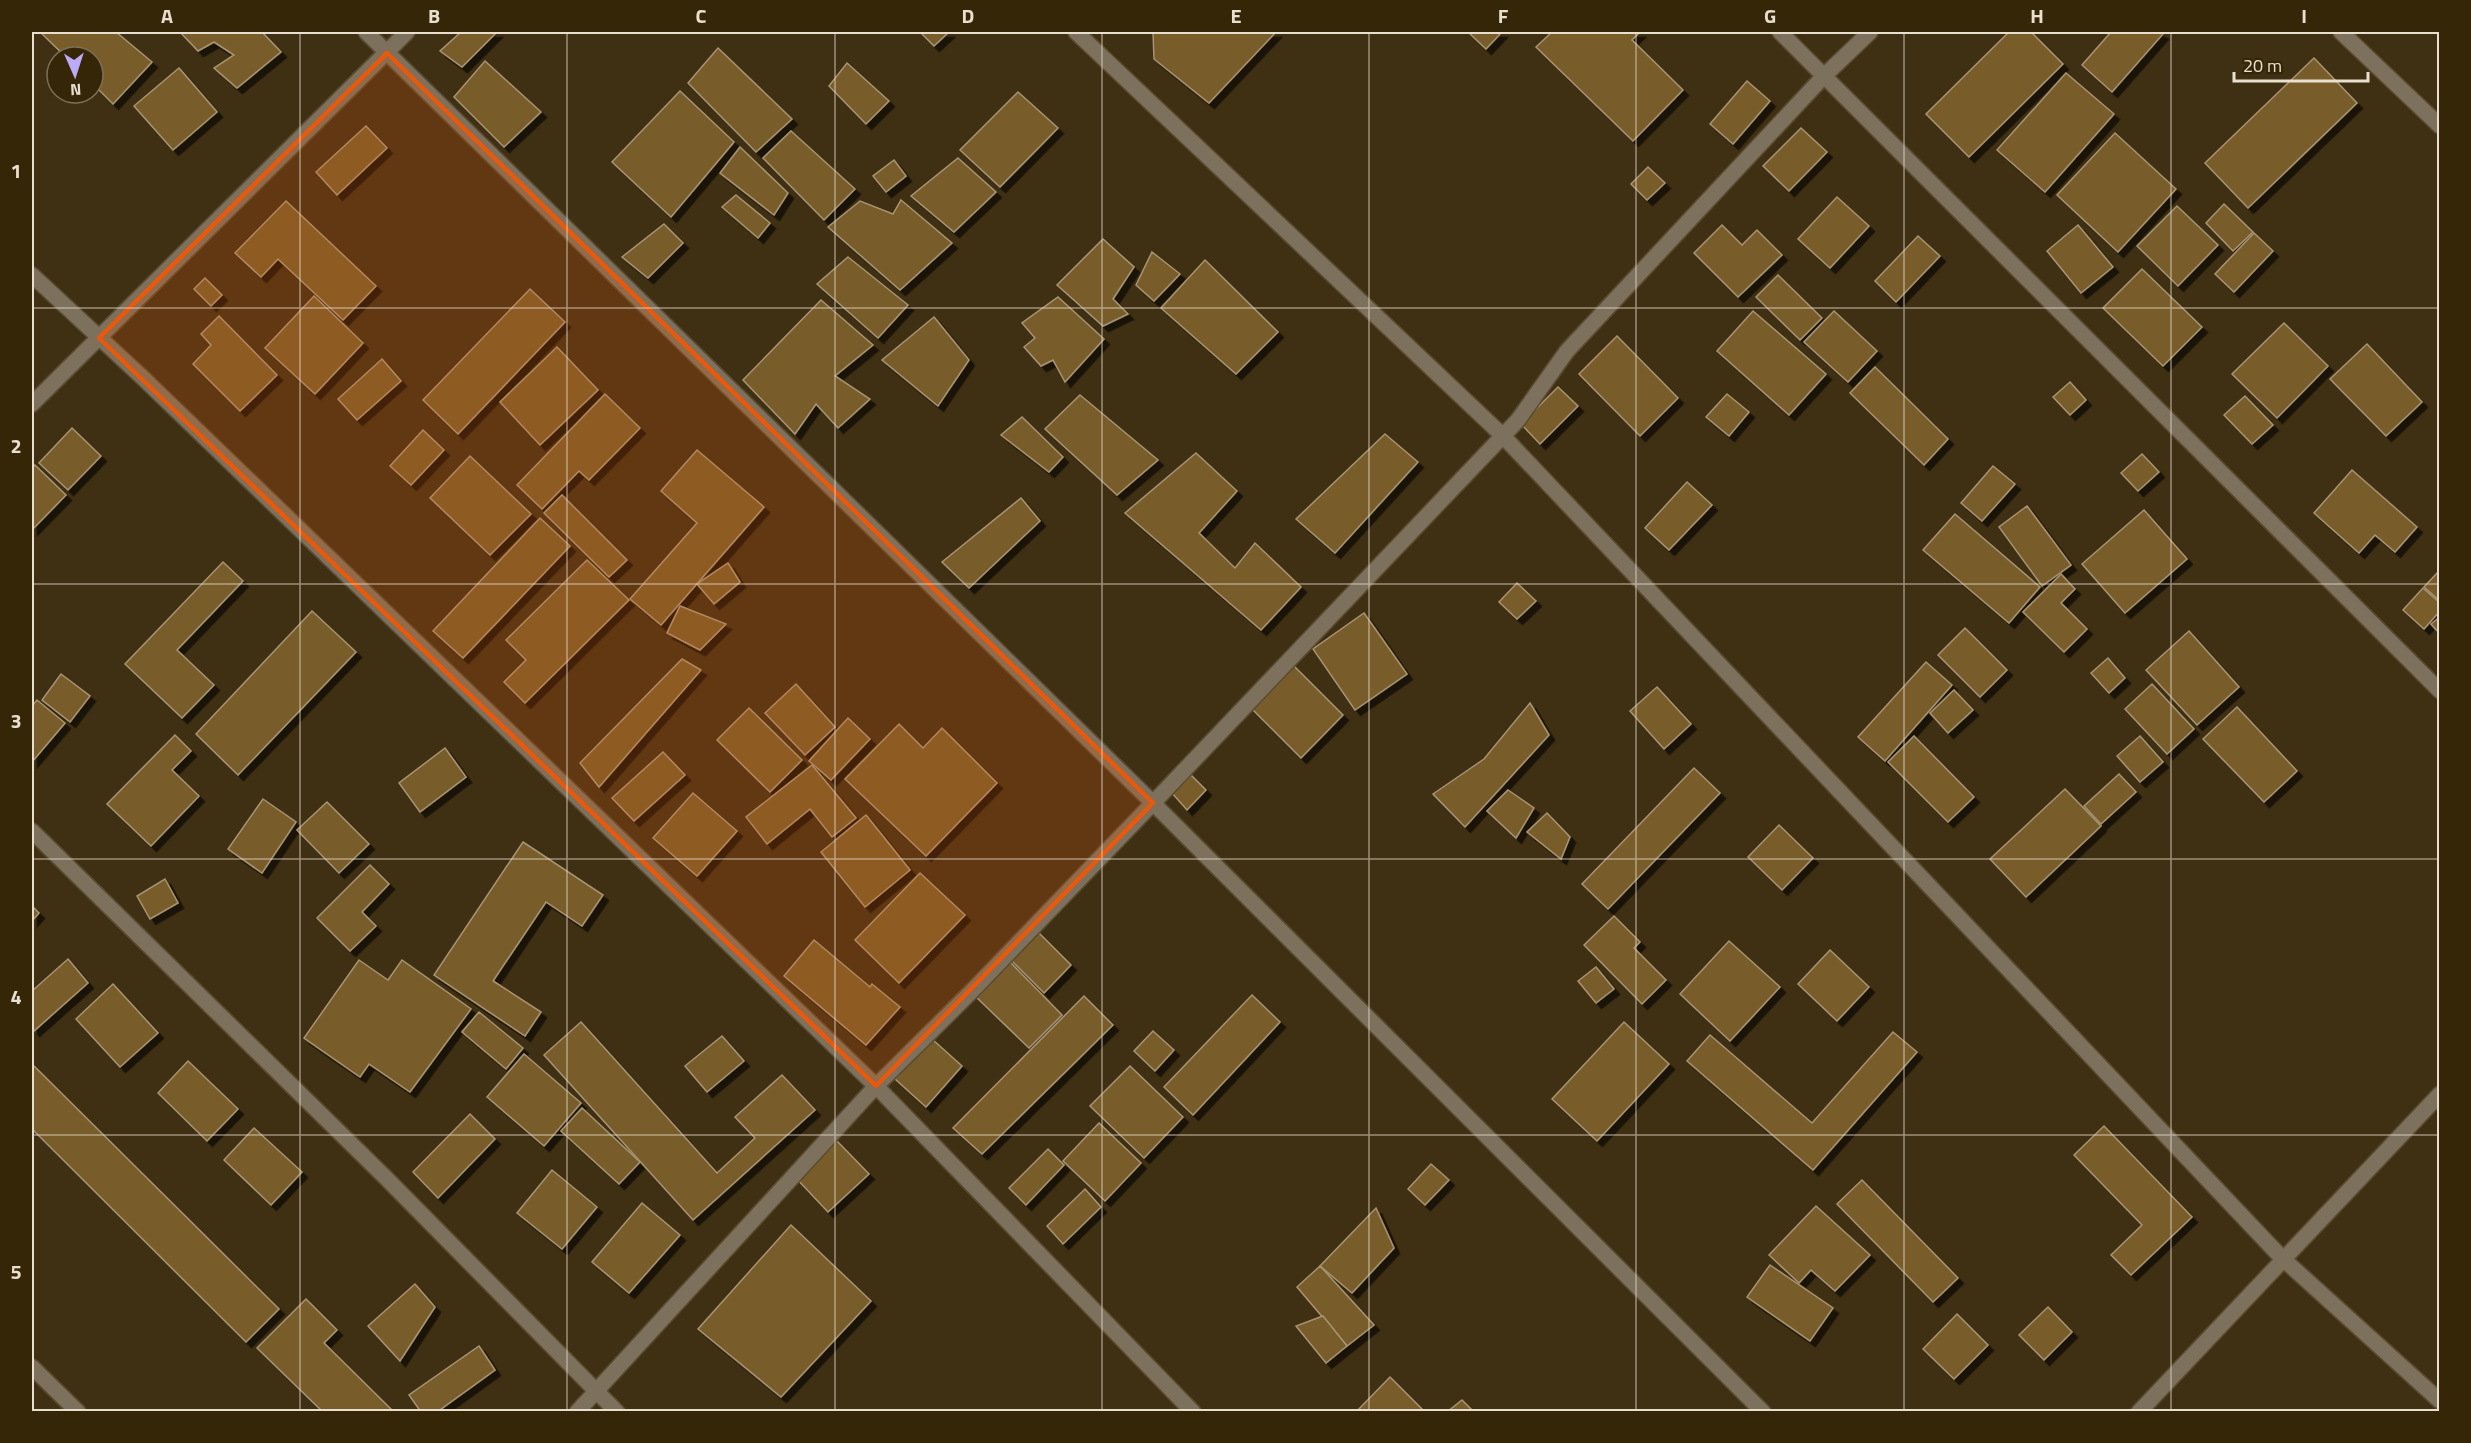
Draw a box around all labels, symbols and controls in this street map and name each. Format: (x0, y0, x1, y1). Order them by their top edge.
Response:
text: A (161, 0, 173, 31)
text: B (428, 0, 440, 31)
text: C (696, 0, 707, 31)
text: D (962, 0, 974, 31)
text: E (1230, 0, 1242, 31)
text: F (1498, 0, 1509, 31)
text: G (1764, 0, 1776, 31)
text: H (2030, 0, 2044, 31)
text: I (2301, 0, 2307, 31)
north arrow (45, 45, 105, 105)
scale bar (2234, 45, 2368, 83)
text: 20 m (2243, 52, 2282, 79)
text: N (70, 78, 82, 102)
text: 1 (10, 155, 22, 186)
text: 2 (10, 430, 22, 461)
text: 3 (10, 705, 22, 736)
text: 4 (10, 981, 22, 1012)
text: 5 (10, 1256, 22, 1287)

